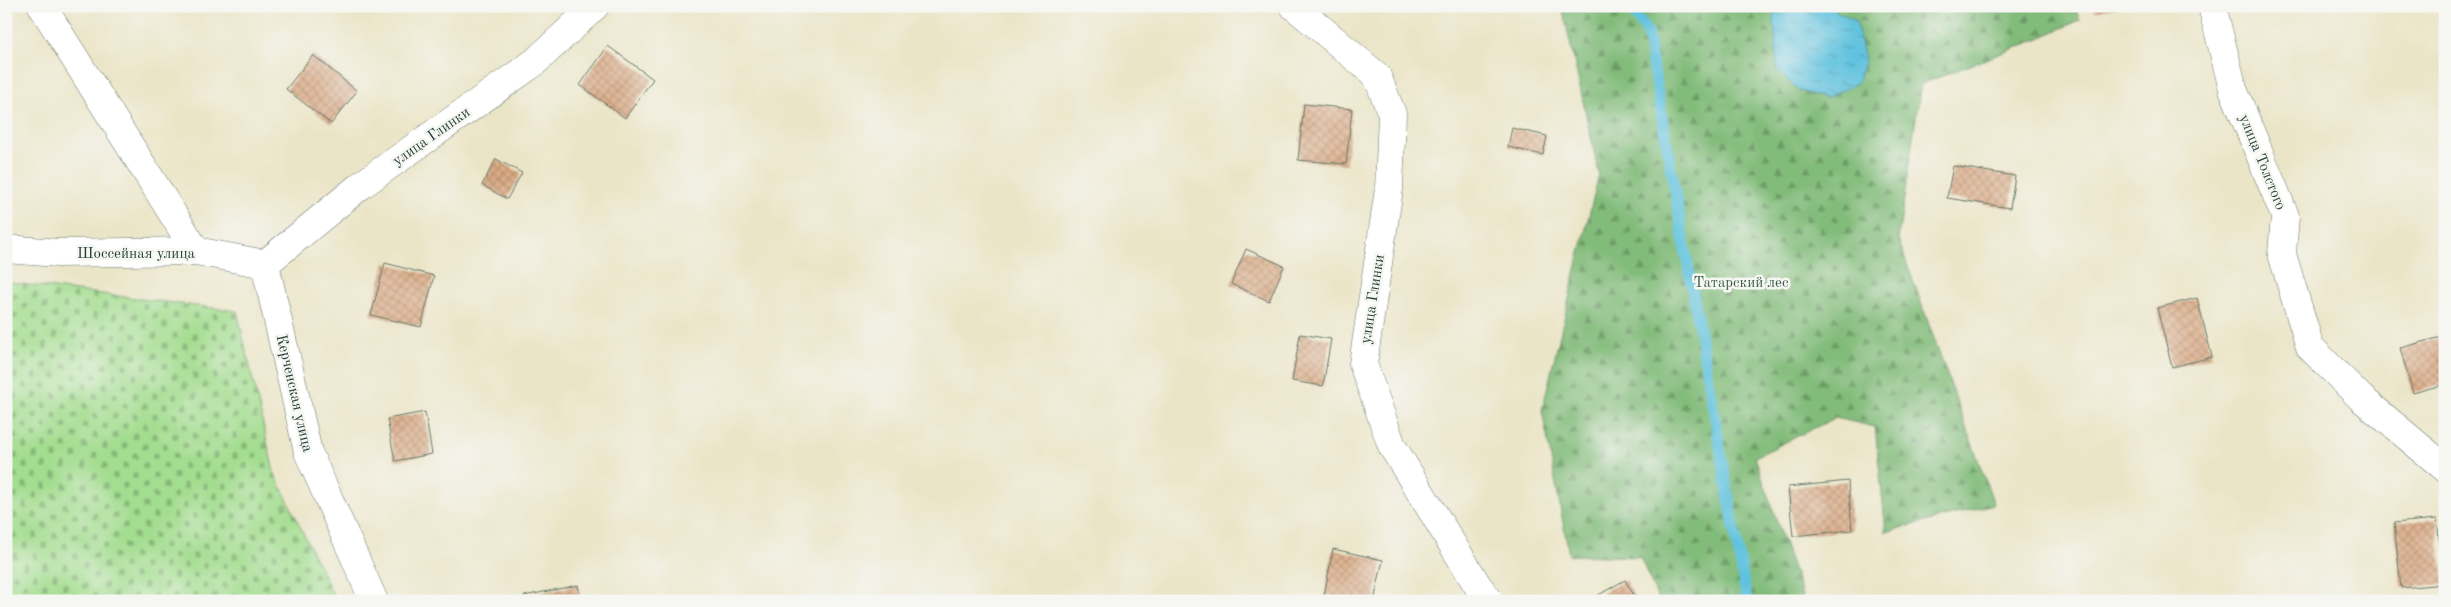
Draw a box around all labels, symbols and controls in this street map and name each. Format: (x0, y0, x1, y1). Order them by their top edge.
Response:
street label: улица Глинки (391, 105, 473, 169)
street label: улица Толстого (2236, 113, 2288, 212)
street label: Шоссейная улица (77, 247, 196, 262)
street label: улица Глинки (1359, 253, 1388, 345)
park label: Татарский лес (1693, 276, 1789, 291)
street label: Керченская улица (273, 333, 314, 454)

